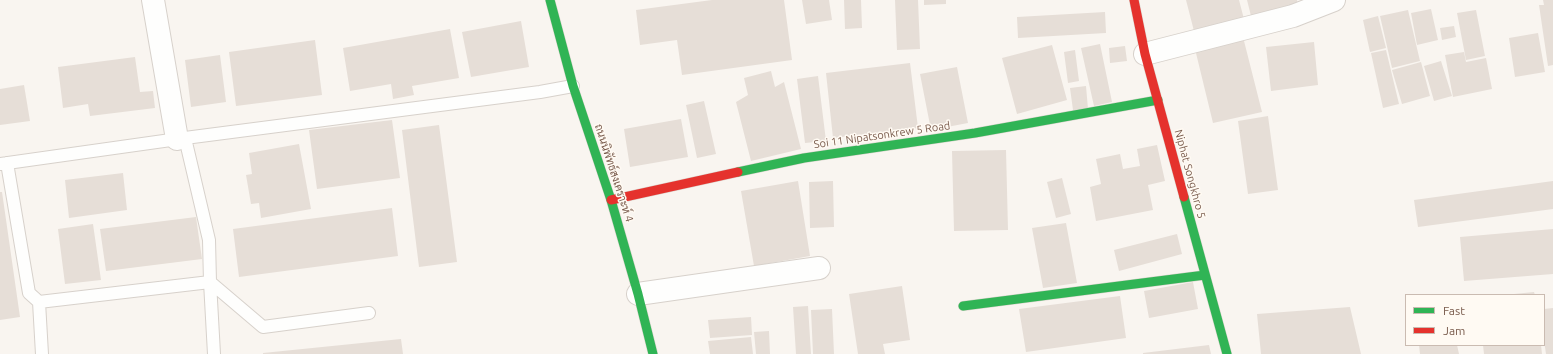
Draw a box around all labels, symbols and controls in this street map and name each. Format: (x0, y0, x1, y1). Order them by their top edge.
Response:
street label: Soi 11 Nipatsonkrew 5 Road (813, 119, 951, 151)
street label: ถนนนิพัทธ์สงเคราะห์ 4 (592, 122, 636, 224)
street label: Niphat Songkhro 5 (1172, 128, 1208, 220)
legend (1405, 294, 1545, 346)
text: Fast (1443, 304, 1465, 317)
text: Jam (1443, 324, 1465, 337)

